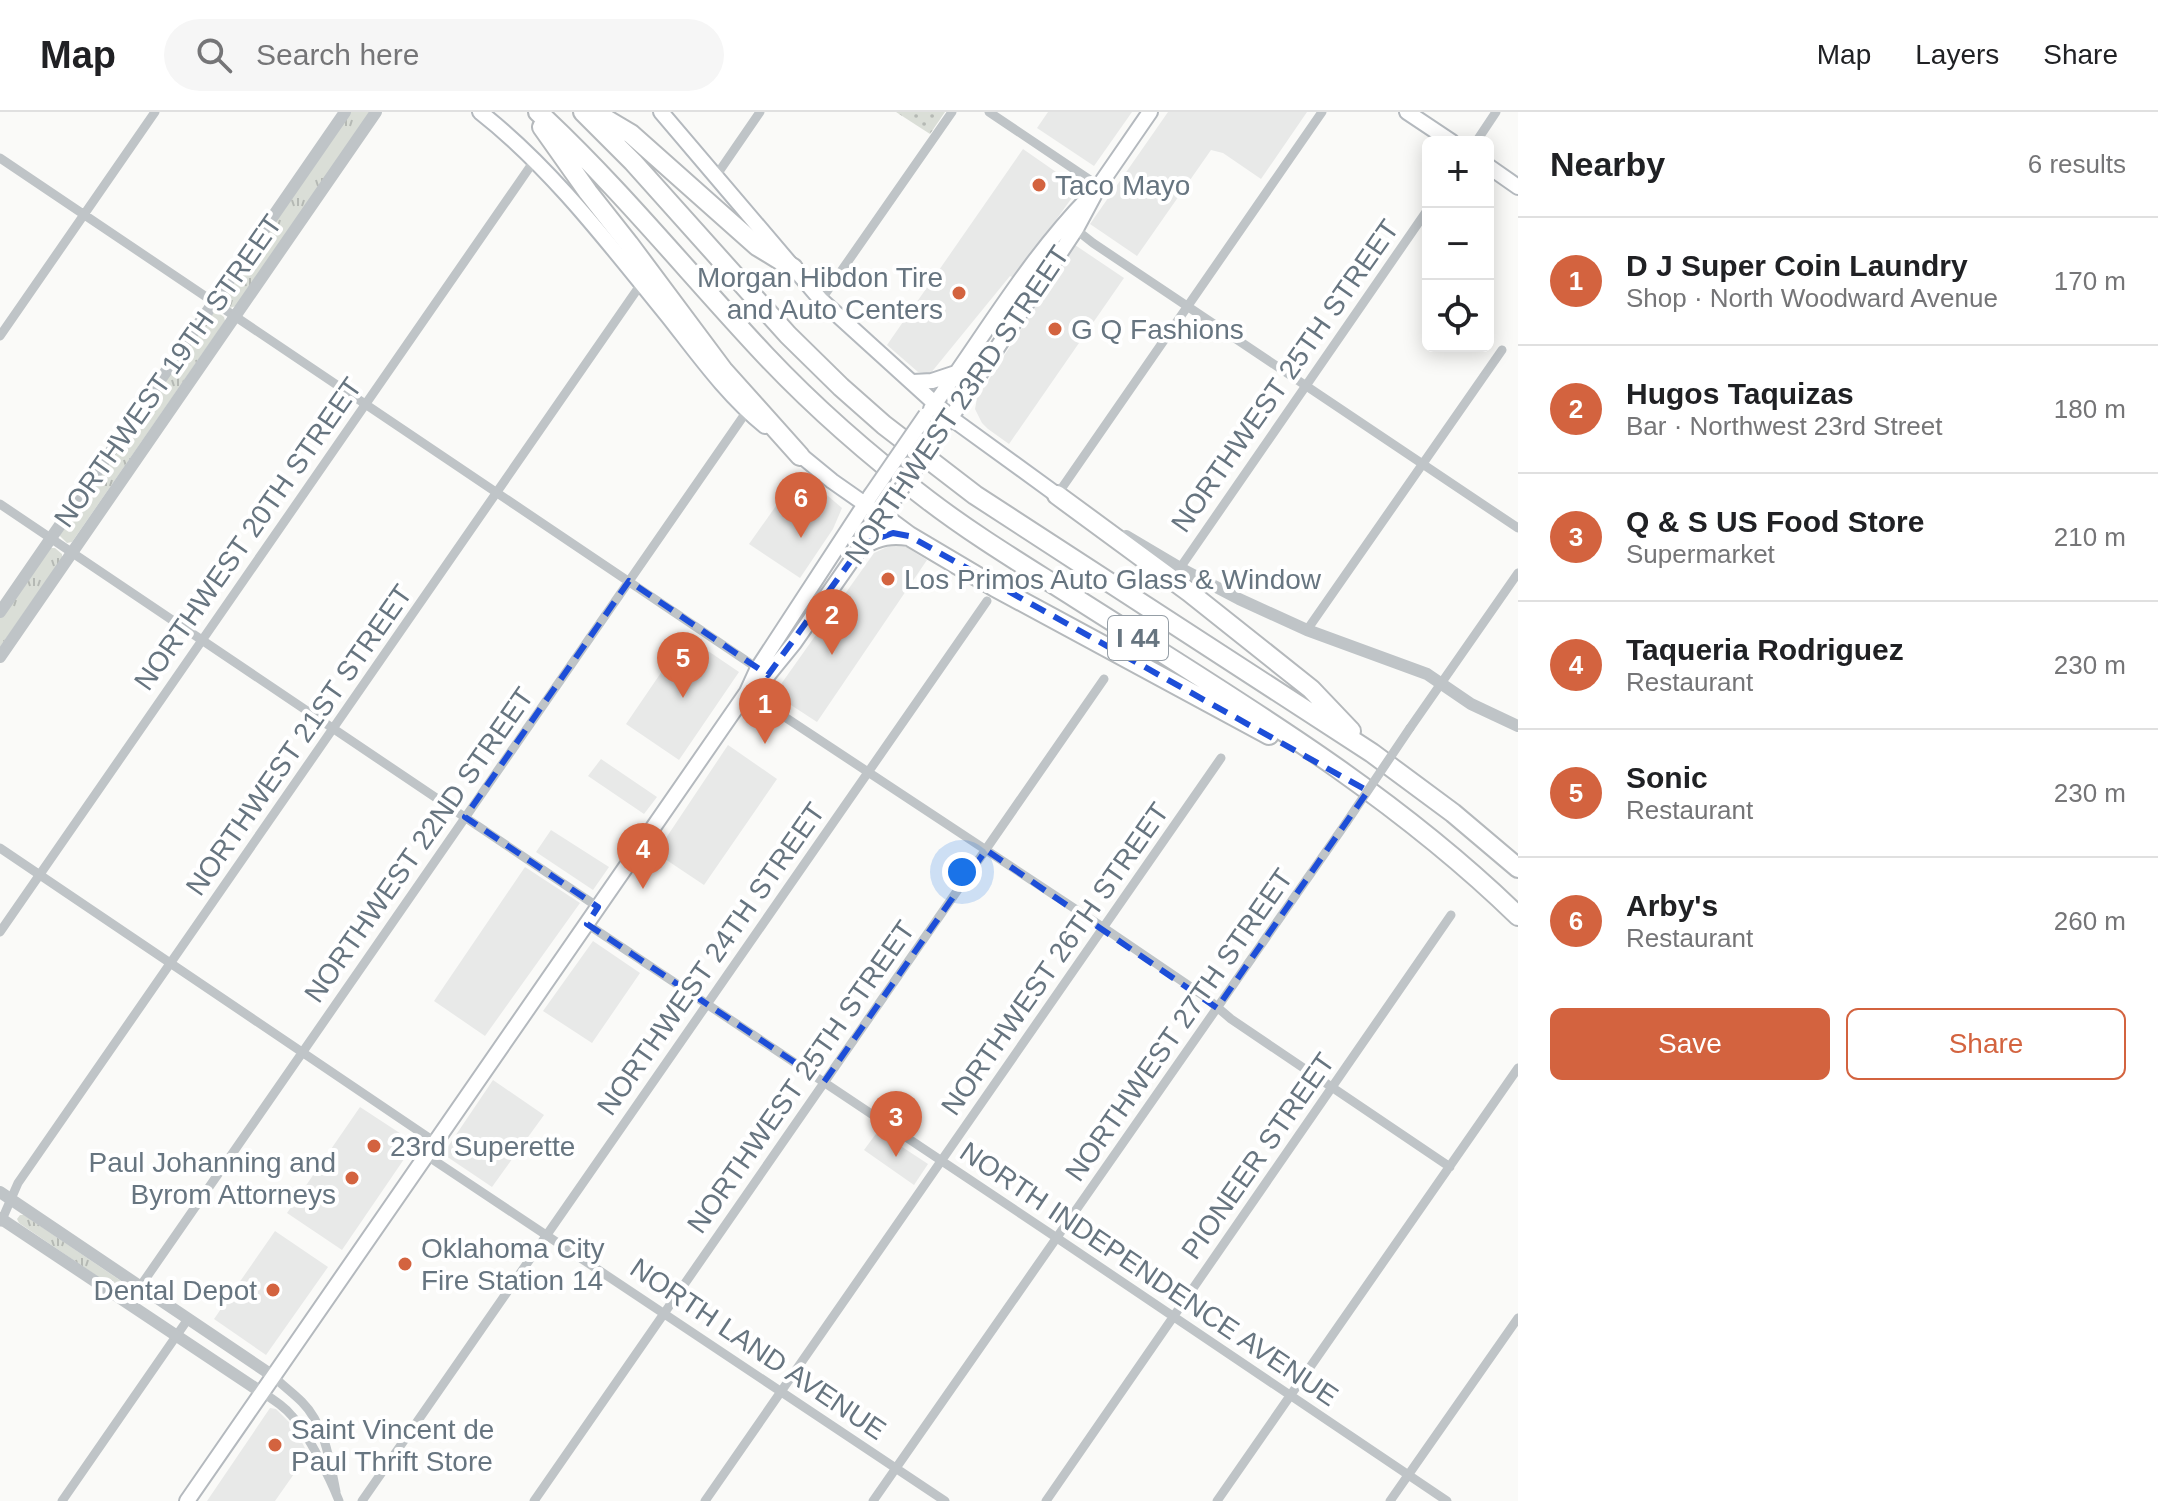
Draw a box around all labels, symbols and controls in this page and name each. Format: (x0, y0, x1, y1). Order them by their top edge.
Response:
search box (164, 19, 724, 91)
icon: search (192, 33, 236, 77)
text: Map (40, 34, 116, 76)
text: Search here (256, 38, 419, 71)
text: Map (1817, 39, 1871, 70)
text: Layers (1915, 39, 1999, 70)
text: Share (2043, 39, 2118, 70)
map controls (1422, 136, 1494, 352)
button: + (1422, 136, 1494, 208)
text: Nearby (1550, 145, 1665, 183)
text: 6 results (2028, 149, 2126, 179)
place label: Taco Mayo (1055, 170, 1190, 201)
marker: Taco Mayo (1030, 176, 1048, 194)
button: − (1422, 208, 1494, 280)
street label: NORTHWEST 19TH STREET (48, 209, 288, 533)
street label: NORTHWEST 25TH STREET (1165, 214, 1405, 538)
street label: NORTHWEST 23RD STREET (839, 240, 1075, 570)
text: D J Super Coin Laundry (1626, 249, 1968, 282)
place label: Morgan Hibdon Tire and Auto Centers (697, 262, 943, 325)
text: 1 (1569, 266, 1583, 296)
text: 170 m (2054, 266, 2126, 296)
button: locate (1422, 280, 1494, 352)
text: Shop · North Woodward Avenue (1626, 283, 1998, 313)
marker: Morgan Hibdon Tire and Auto Centers (950, 284, 968, 302)
place label: G Q Fashions (1071, 314, 1244, 345)
marker: G Q Fashions (1046, 320, 1064, 338)
street label: NORTHWEST 20TH STREET (128, 372, 368, 696)
text: Hugos Taquizas (1626, 377, 1854, 410)
text: 2 (1569, 394, 1583, 424)
text: 180 m (2054, 394, 2126, 424)
text: Bar · Northwest 23rd Street (1626, 411, 1942, 441)
pin: 6 (775, 472, 827, 538)
text: Q & S US Food Store (1626, 505, 1924, 538)
text: 3 (1569, 522, 1583, 552)
text: 210 m (2054, 522, 2126, 552)
text: Supermarket (1626, 539, 1775, 569)
place label: Los Primos Auto Glass & Window (904, 564, 1322, 595)
marker: Los Primos Auto Glass & Window (879, 570, 897, 588)
street label: NORTHWEST 21ST STREET (180, 579, 418, 901)
pin: 2 (806, 589, 858, 655)
road number: I 44 (1108, 616, 1168, 660)
pin: 5 (657, 632, 709, 698)
text: Taqueria Rodriguez (1626, 633, 1904, 666)
text: 4 (1569, 650, 1583, 680)
text: 230 m (2054, 650, 2126, 680)
text: Restaurant (1626, 667, 1753, 697)
pin: 1 (739, 678, 791, 744)
street label: NORTHWEST 22ND STREET (298, 682, 540, 1008)
text: Sonic (1626, 761, 1708, 794)
text: 5 (1569, 778, 1583, 808)
text: 230 m (2054, 778, 2126, 808)
text: Restaurant (1626, 795, 1753, 825)
street label: NORTHWEST 24TH STREET (590, 796, 832, 1122)
street label: NORTHWEST 26TH STREET (935, 797, 1175, 1121)
pin: 4 (617, 823, 669, 889)
your location (942, 852, 982, 892)
street label: NORTHWEST 27TH STREET (1059, 863, 1299, 1187)
text: Arby's (1626, 889, 1718, 922)
text: 6 (1569, 906, 1583, 936)
text: 260 m (2054, 906, 2126, 936)
street label: NORTHWEST 25TH STREET (681, 915, 921, 1239)
text: Restaurant (1626, 923, 1753, 953)
button: Save (1550, 1008, 1830, 1080)
button: Share (1846, 1008, 2126, 1080)
street label: PIONEER STREET (1175, 1047, 1341, 1265)
pin: 3 (870, 1091, 922, 1157)
place label: 23rd Superette (390, 1131, 575, 1162)
street label: NORTH INDEPENDENCE AVENUE (954, 1136, 1344, 1412)
marker: 23rd Superette (365, 1137, 383, 1155)
place label: Paul Johanning and Byrom Attorneys (88, 1147, 336, 1210)
marker: Paul Johanning and Byrom Attorneys (343, 1169, 361, 1187)
place label: Oklahoma City Fire Station 14 (421, 1233, 605, 1296)
street label: NORTH LAND AVENUE (625, 1252, 891, 1446)
marker: Oklahoma City Fire Station 14 (396, 1255, 414, 1273)
place label: Dental Depot (94, 1275, 257, 1306)
marker: Dental Depot (264, 1281, 282, 1299)
place label: Saint Vincent de Paul Thrift Store (291, 1414, 494, 1477)
marker: Saint Vincent de Paul Thrift Store (266, 1436, 284, 1454)

